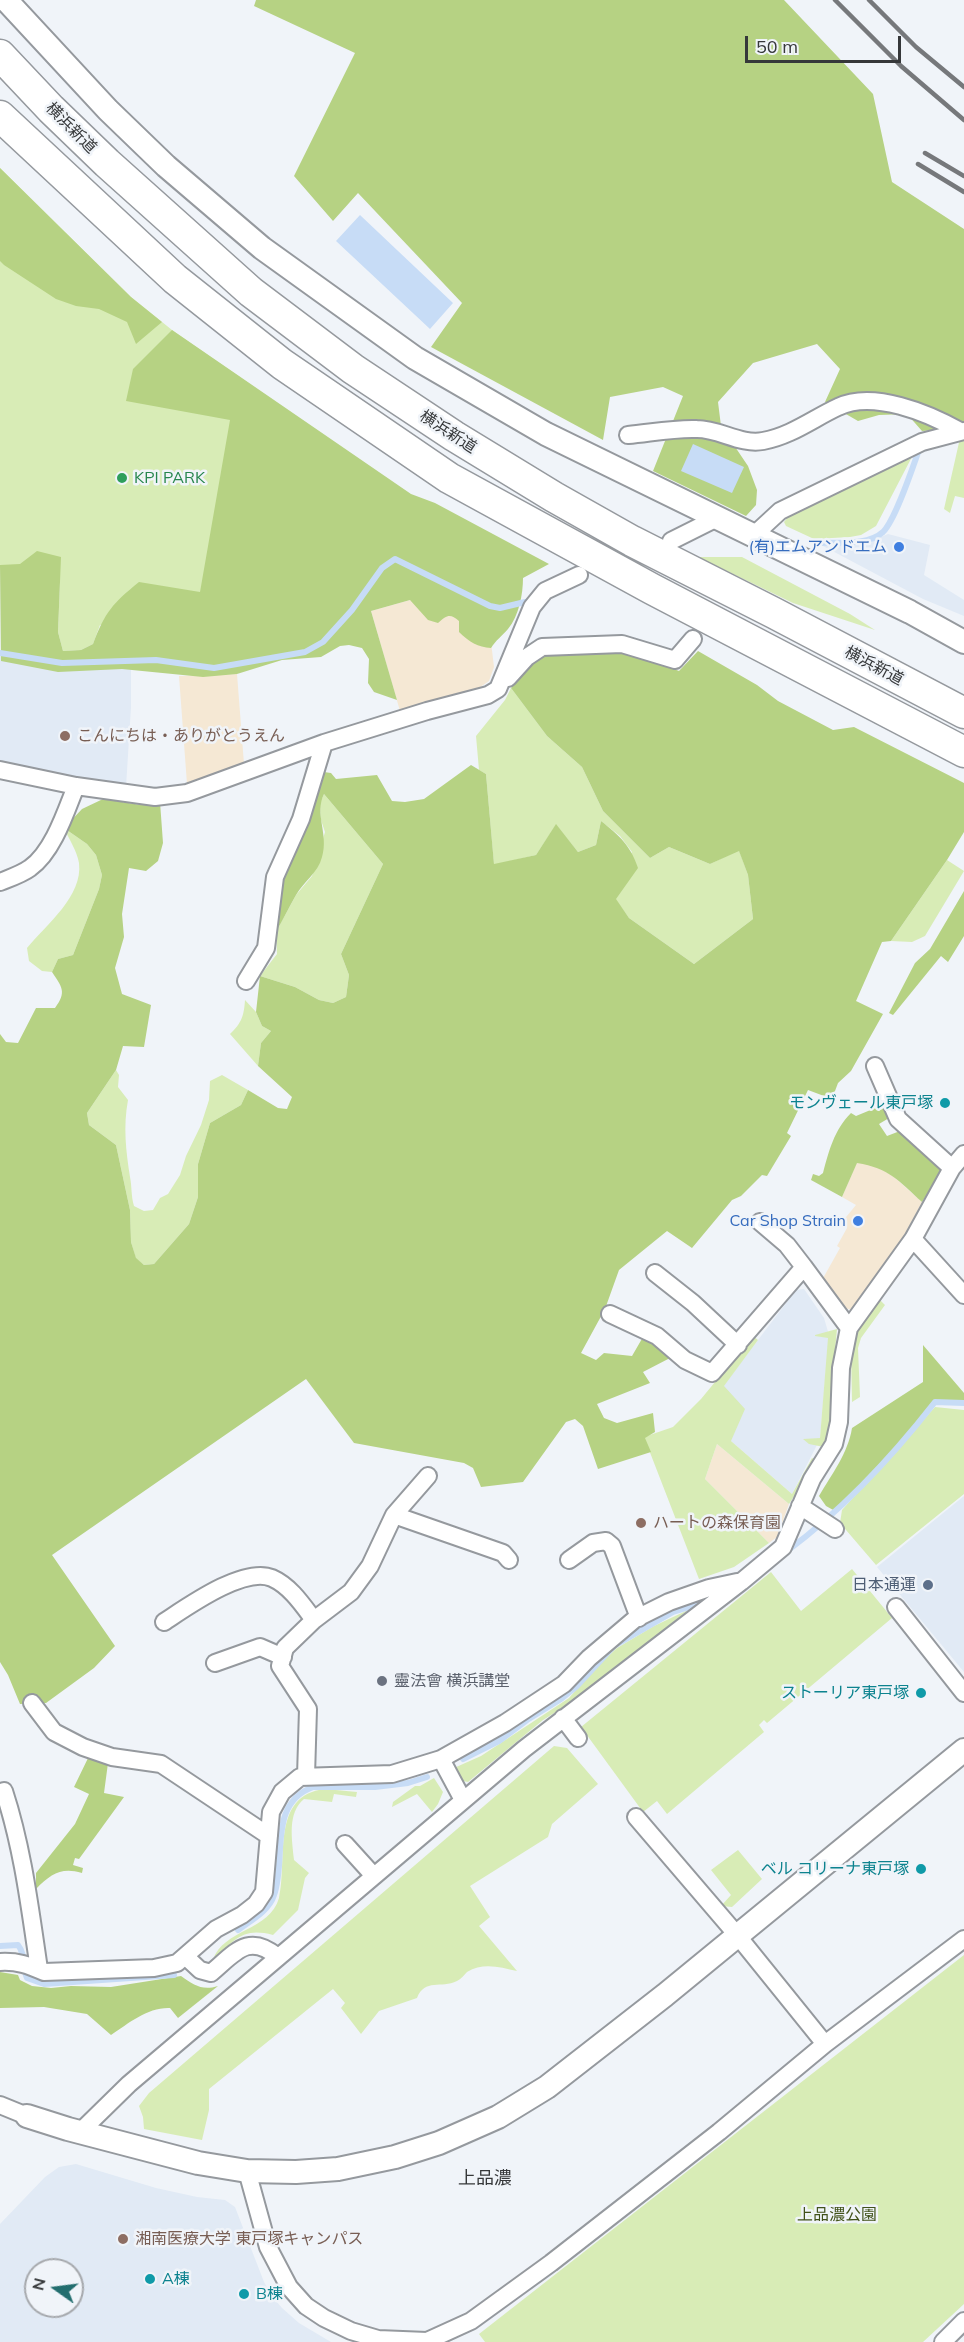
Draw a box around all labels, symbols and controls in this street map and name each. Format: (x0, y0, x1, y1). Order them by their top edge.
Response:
scale bar (748, 24, 904, 62)
text: 50 m (756, 35, 798, 58)
street label: 横浜新道 (42, 99, 100, 157)
street label: 横浜新道 (416, 407, 480, 457)
place label: KPI PARK (134, 468, 205, 488)
marker: KPI PARK (115, 471, 129, 485)
place label: (有)エムアンドエム (749, 537, 887, 557)
marker: (有)エムアンドエム (892, 540, 906, 554)
street label: 横浜新道 (841, 643, 907, 689)
place label: こんにちは・ありがとうえん (77, 726, 285, 746)
marker: こんにちは・ありがとうえん (58, 729, 72, 743)
place label: モンヴェール東戸塚 (789, 1093, 933, 1113)
marker: モンヴェール東戸塚 (938, 1096, 952, 1110)
place label: Car Shop Strain (729, 1211, 846, 1231)
marker: Car Shop Strain (851, 1214, 865, 1228)
place label: ハートの森保育園 (653, 1513, 781, 1533)
marker: ハートの森保育園 (634, 1516, 648, 1530)
place label: 日本通運 (852, 1575, 916, 1595)
marker: 日本通運 (921, 1578, 935, 1592)
place label: 靈法會 横浜講堂 (394, 1671, 510, 1691)
marker: 靈法會 横浜講堂 (375, 1674, 389, 1688)
place label: ストーリア東戸塚 (781, 1683, 909, 1703)
marker: ストーリア東戸塚 (914, 1686, 928, 1700)
place label: ベル コリーナ東戸塚 (761, 1859, 909, 1879)
marker: ベル コリーナ東戸塚 (914, 1862, 928, 1876)
district label: 上品濃 (458, 2168, 512, 2190)
park label: 上品濃公園 (797, 2205, 877, 2225)
place label: 湘南医療大学 東戸塚キャンパス (135, 2229, 363, 2249)
marker: 湘南医療大学 東戸塚キャンパス (116, 2232, 130, 2246)
north arrow (24, 2258, 84, 2318)
place label: A棟 (162, 2269, 190, 2289)
marker: A棟 (143, 2272, 157, 2286)
text: N (27, 2276, 50, 2292)
place label: B棟 (256, 2284, 283, 2304)
marker: B棟 (237, 2287, 251, 2301)

